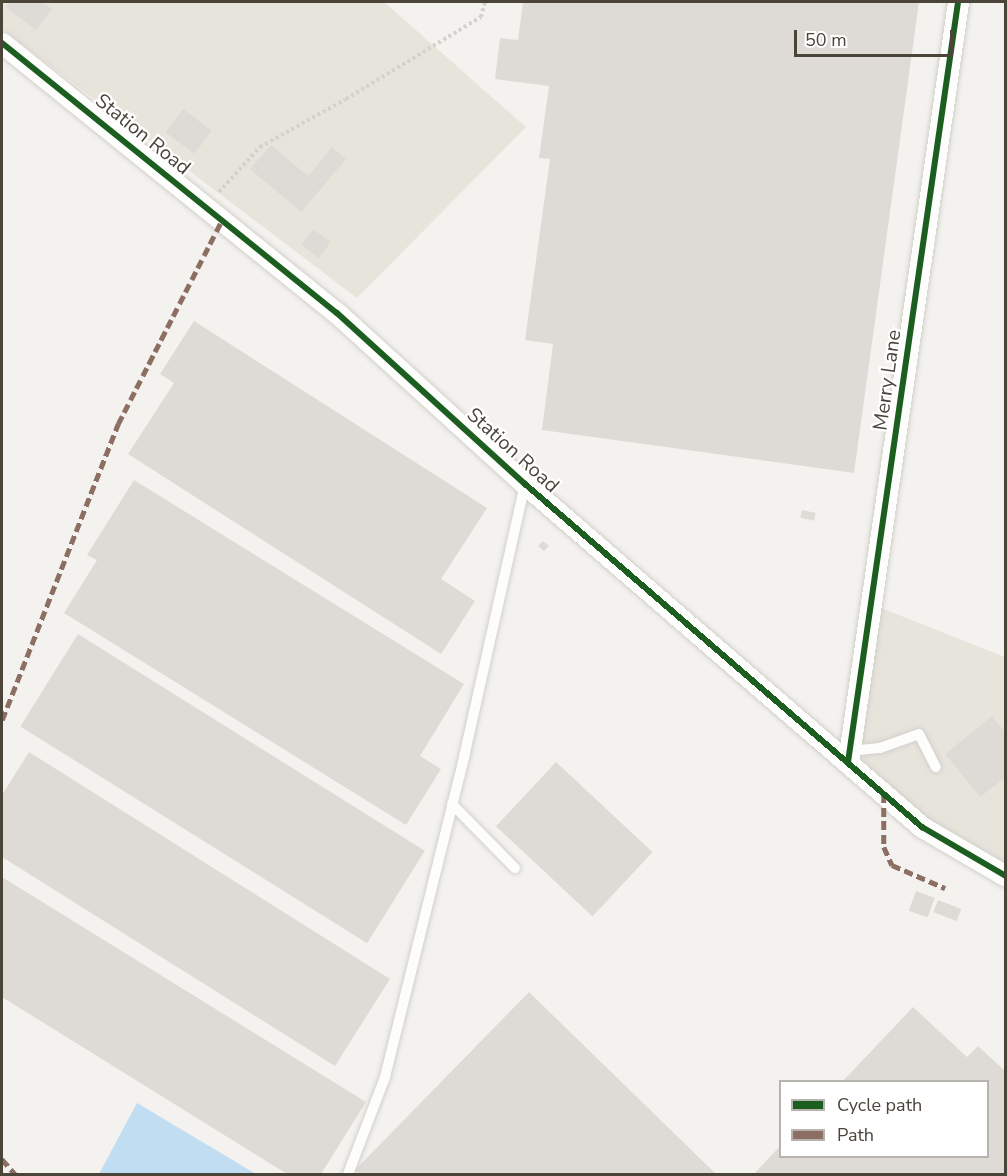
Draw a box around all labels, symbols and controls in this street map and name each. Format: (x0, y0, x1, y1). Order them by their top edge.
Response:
scale bar (797, 18, 956, 56)
text: 50 m (805, 28, 847, 52)
street label: Station Road (91, 88, 195, 180)
street label: Merry Lane (868, 328, 906, 432)
street label: Station Road (462, 402, 564, 498)
legend (779, 1080, 989, 1158)
text: Cycle path (837, 1093, 922, 1117)
text: Path (837, 1123, 874, 1147)

